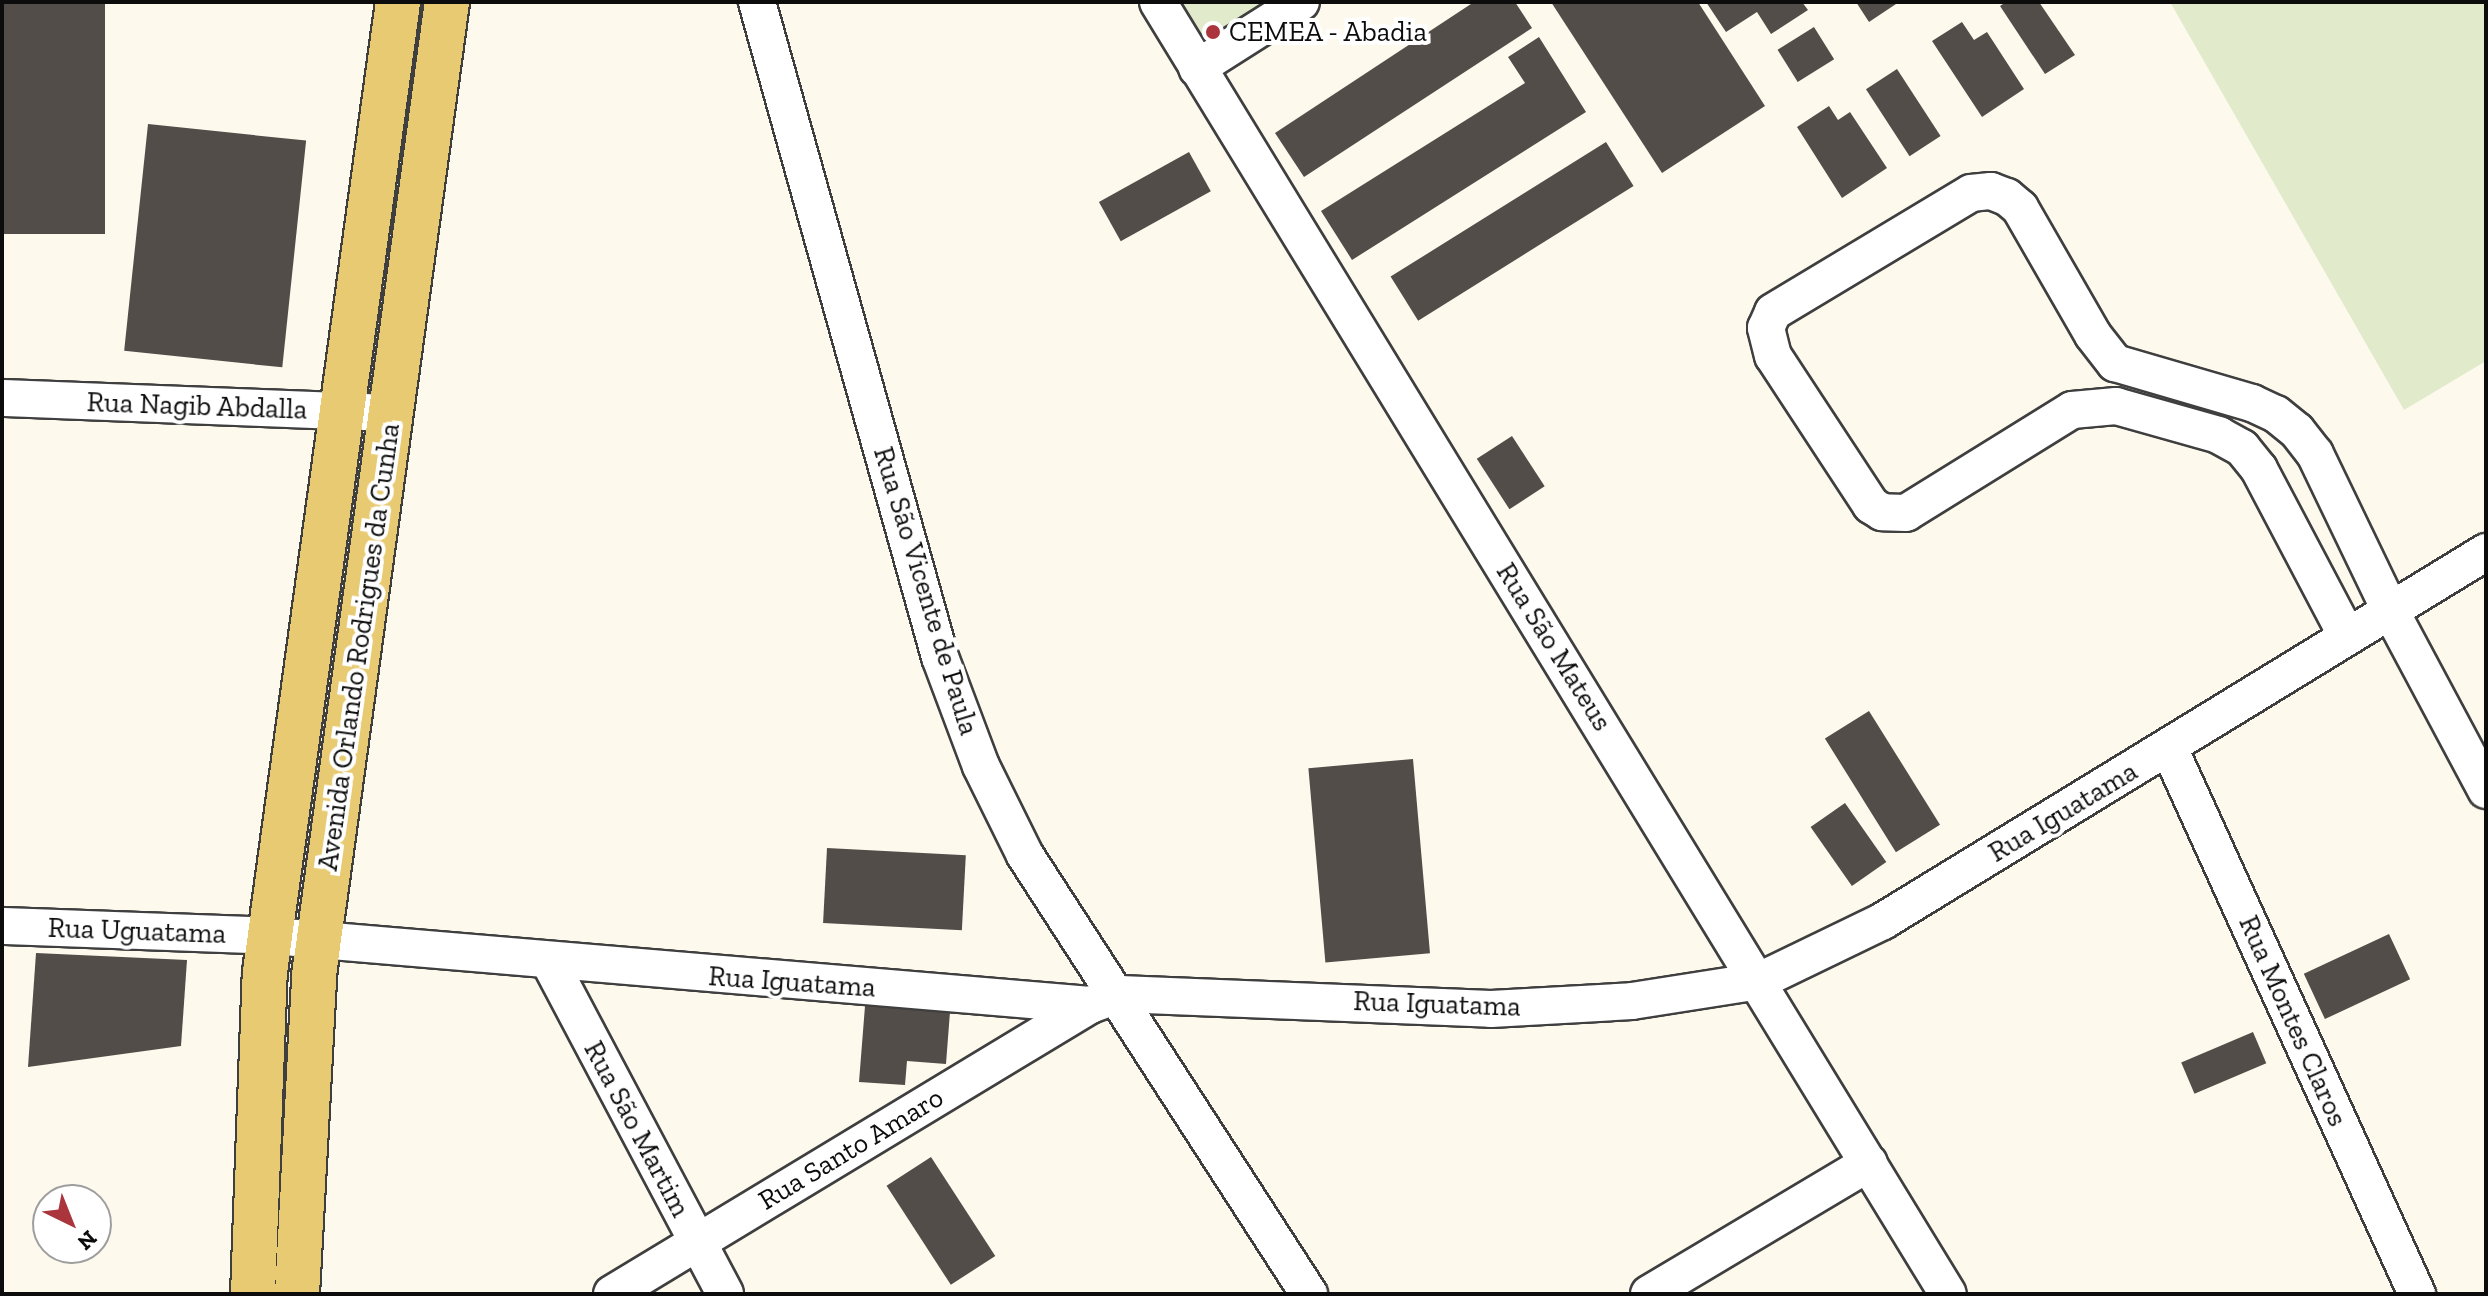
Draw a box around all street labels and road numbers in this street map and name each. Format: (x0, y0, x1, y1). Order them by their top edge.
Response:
street label: Rua Nagib Abdalla (86, 385, 308, 427)
street label: Avenida Orlando Rodrigues da Cunha (311, 421, 407, 873)
street label: Rua São Vicente de Paula (866, 442, 986, 740)
street label: Rua São Mateus (1489, 557, 1619, 737)
street label: Rua Iguatama (1983, 754, 2143, 870)
street label: Rua Uguatama (47, 911, 227, 951)
street label: Rua Montes Claros (2232, 911, 2354, 1131)
street label: Rua Iguatama (707, 959, 877, 1005)
street label: Rua Iguatama (1353, 984, 1521, 1024)
street label: Rua São Martim (577, 1035, 697, 1223)
street label: Rua Santo Amaro (752, 1080, 950, 1218)

